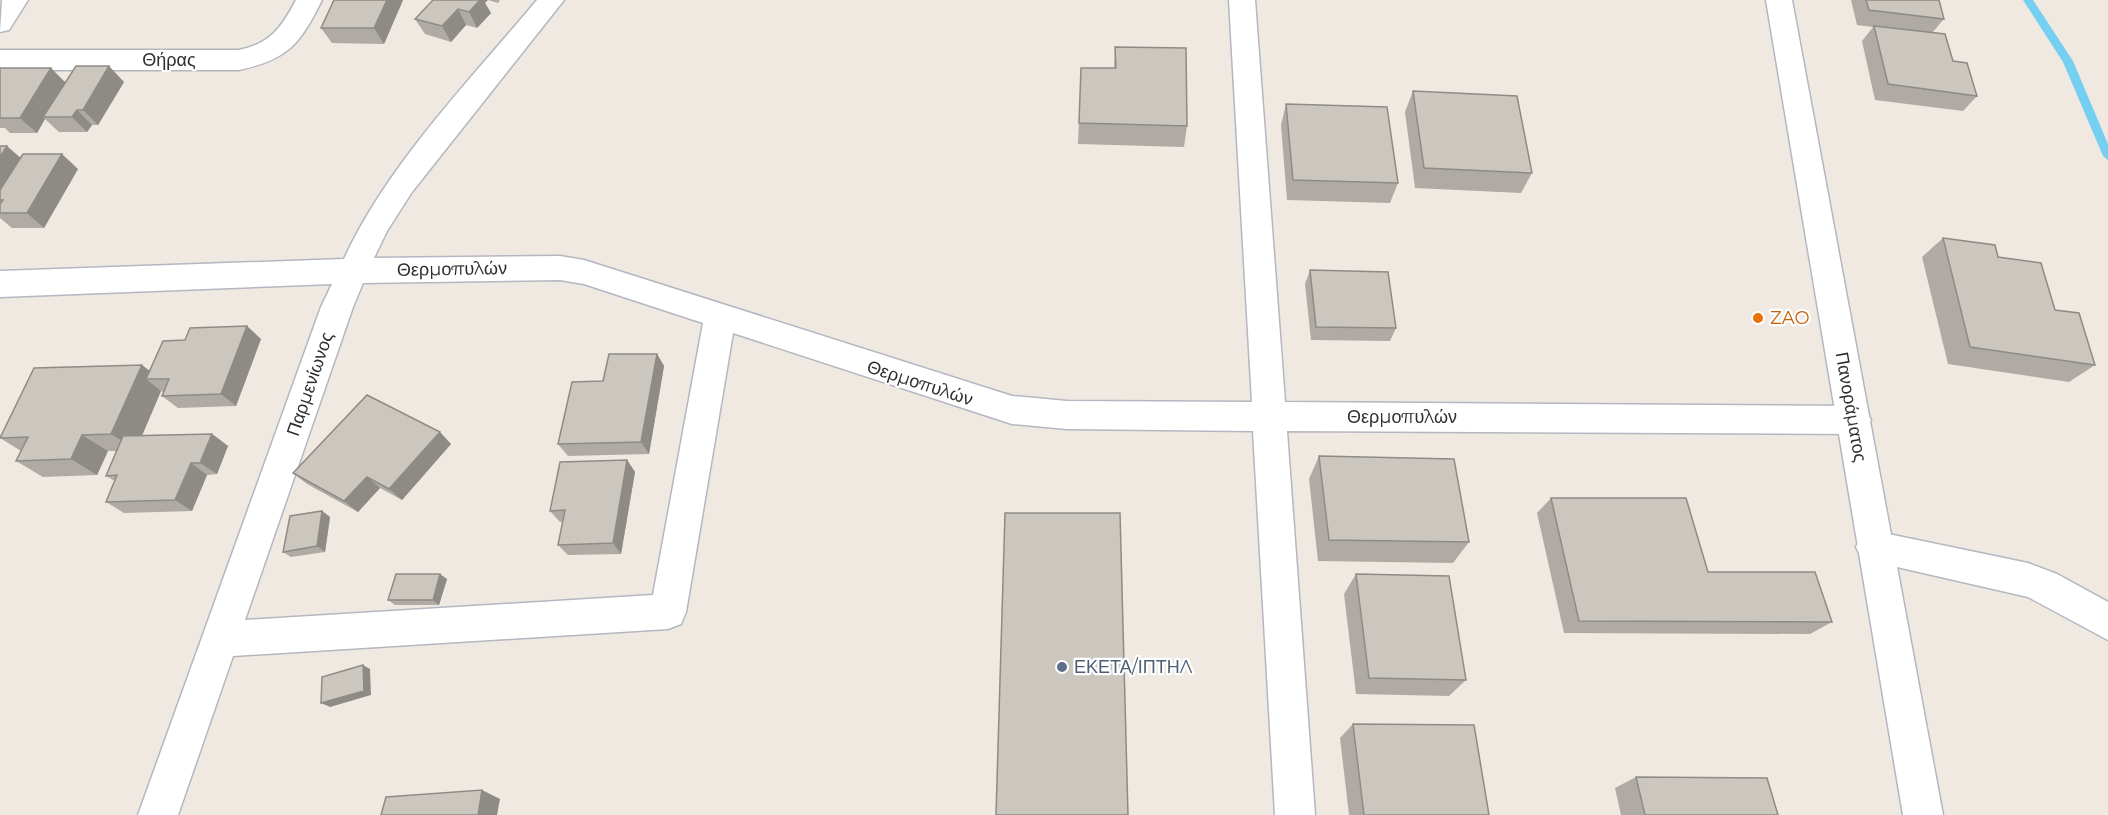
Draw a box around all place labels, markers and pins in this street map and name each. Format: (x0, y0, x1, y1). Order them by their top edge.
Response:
place label: ZAO (1770, 307, 1810, 329)
marker: ZAO (1751, 311, 1765, 325)
place label: ΕΚΕΤΑ/ΙΠΤΗΛ (1074, 656, 1193, 678)
marker: ΕΚΕΤΑ/ΙΠΤΗΛ (1055, 660, 1069, 674)

